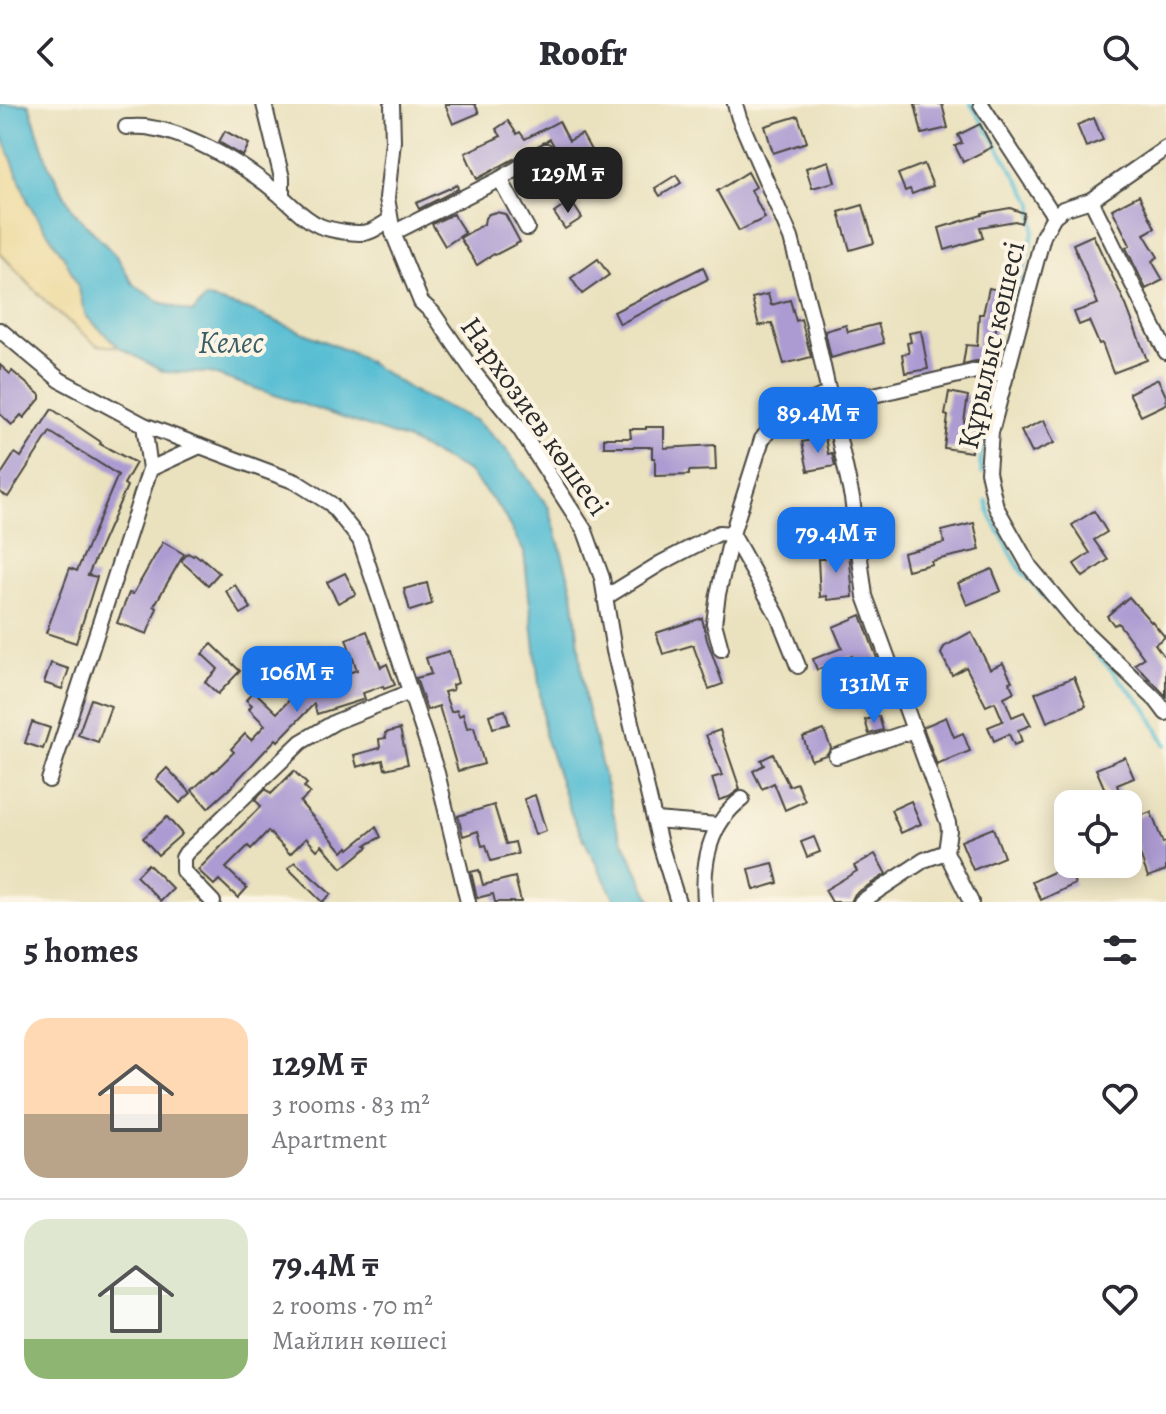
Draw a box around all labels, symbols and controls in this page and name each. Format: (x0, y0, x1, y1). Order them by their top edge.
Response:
text: Roofr (539, 28, 627, 77)
icon: back (24, 30, 68, 74)
icon: search (1098, 30, 1142, 74)
pin: 129M ₸ (503, 147, 633, 215)
text: 129M ₸ (531, 155, 605, 190)
street label: Құрылыс көшесі (948, 237, 1034, 453)
street label: Нархозиев көшесі (451, 308, 619, 524)
water label: Келес (198, 320, 265, 364)
pin: 89.4M ₸ (744, 387, 892, 455)
text: 89.4M ₸ (777, 395, 860, 430)
pin: 79.4M ₸ (762, 507, 910, 575)
text: 79.4M ₸ (795, 515, 877, 550)
pin: 106M ₸ (232, 646, 362, 714)
text: 106M ₸ (260, 654, 334, 689)
pin: 131M ₸ (809, 657, 939, 725)
text: 131M ₸ (840, 665, 908, 700)
map controls (1054, 790, 1142, 878)
button: locate (1054, 790, 1142, 878)
text: 5 homes (24, 927, 139, 974)
icon: filters (1098, 928, 1142, 972)
text: 129M ₸ (272, 1040, 367, 1087)
icon: home (88, 1050, 184, 1146)
icon: heart (1098, 1076, 1142, 1120)
text: 3 rooms · 83 m² (272, 1087, 430, 1122)
text: Apartment (272, 1122, 387, 1157)
text: 79.4M ₸ (272, 1241, 379, 1288)
icon: home (88, 1251, 184, 1347)
icon: heart (1098, 1277, 1142, 1321)
text: 2 rooms · 70 m² (272, 1288, 433, 1323)
text: Майлин көшесі (272, 1323, 447, 1358)

